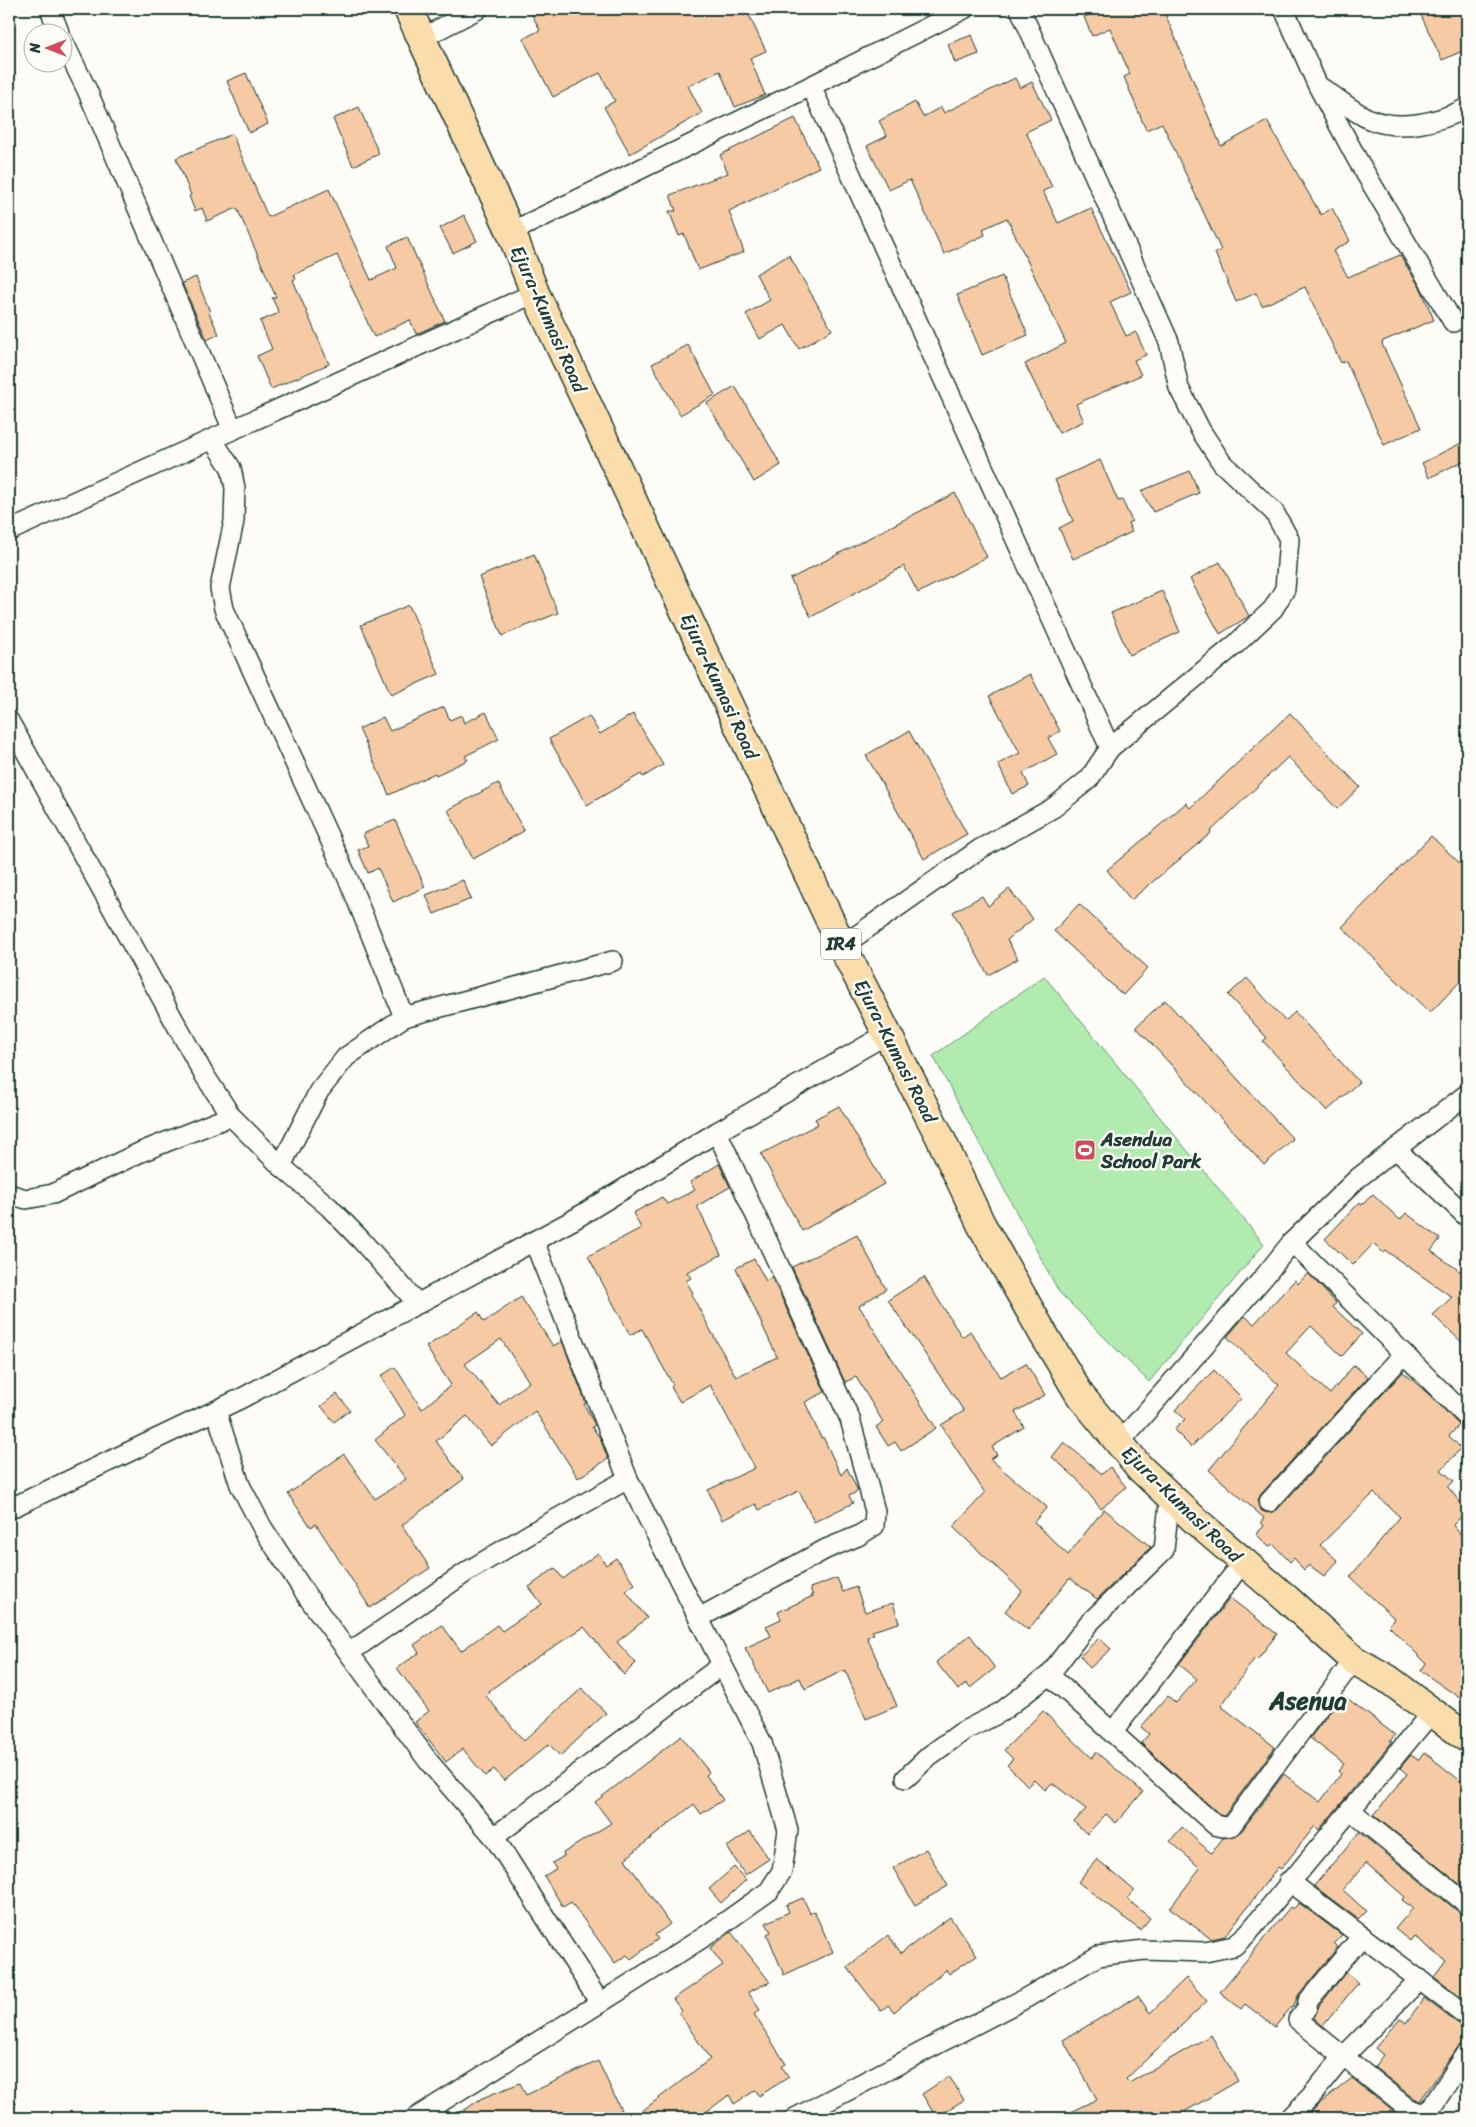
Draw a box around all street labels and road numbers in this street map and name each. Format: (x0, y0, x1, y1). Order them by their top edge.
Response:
street label: Ejura-Kumasi Road (502, 240, 597, 399)
street label: Ejura-Kumasi Road (672, 607, 769, 766)
road number: IR4 (821, 929, 861, 960)
street label: Ejura-Kumasi Road (845, 973, 947, 1130)
street label: Ejura-Kumasi Road (1114, 1437, 1251, 1572)

